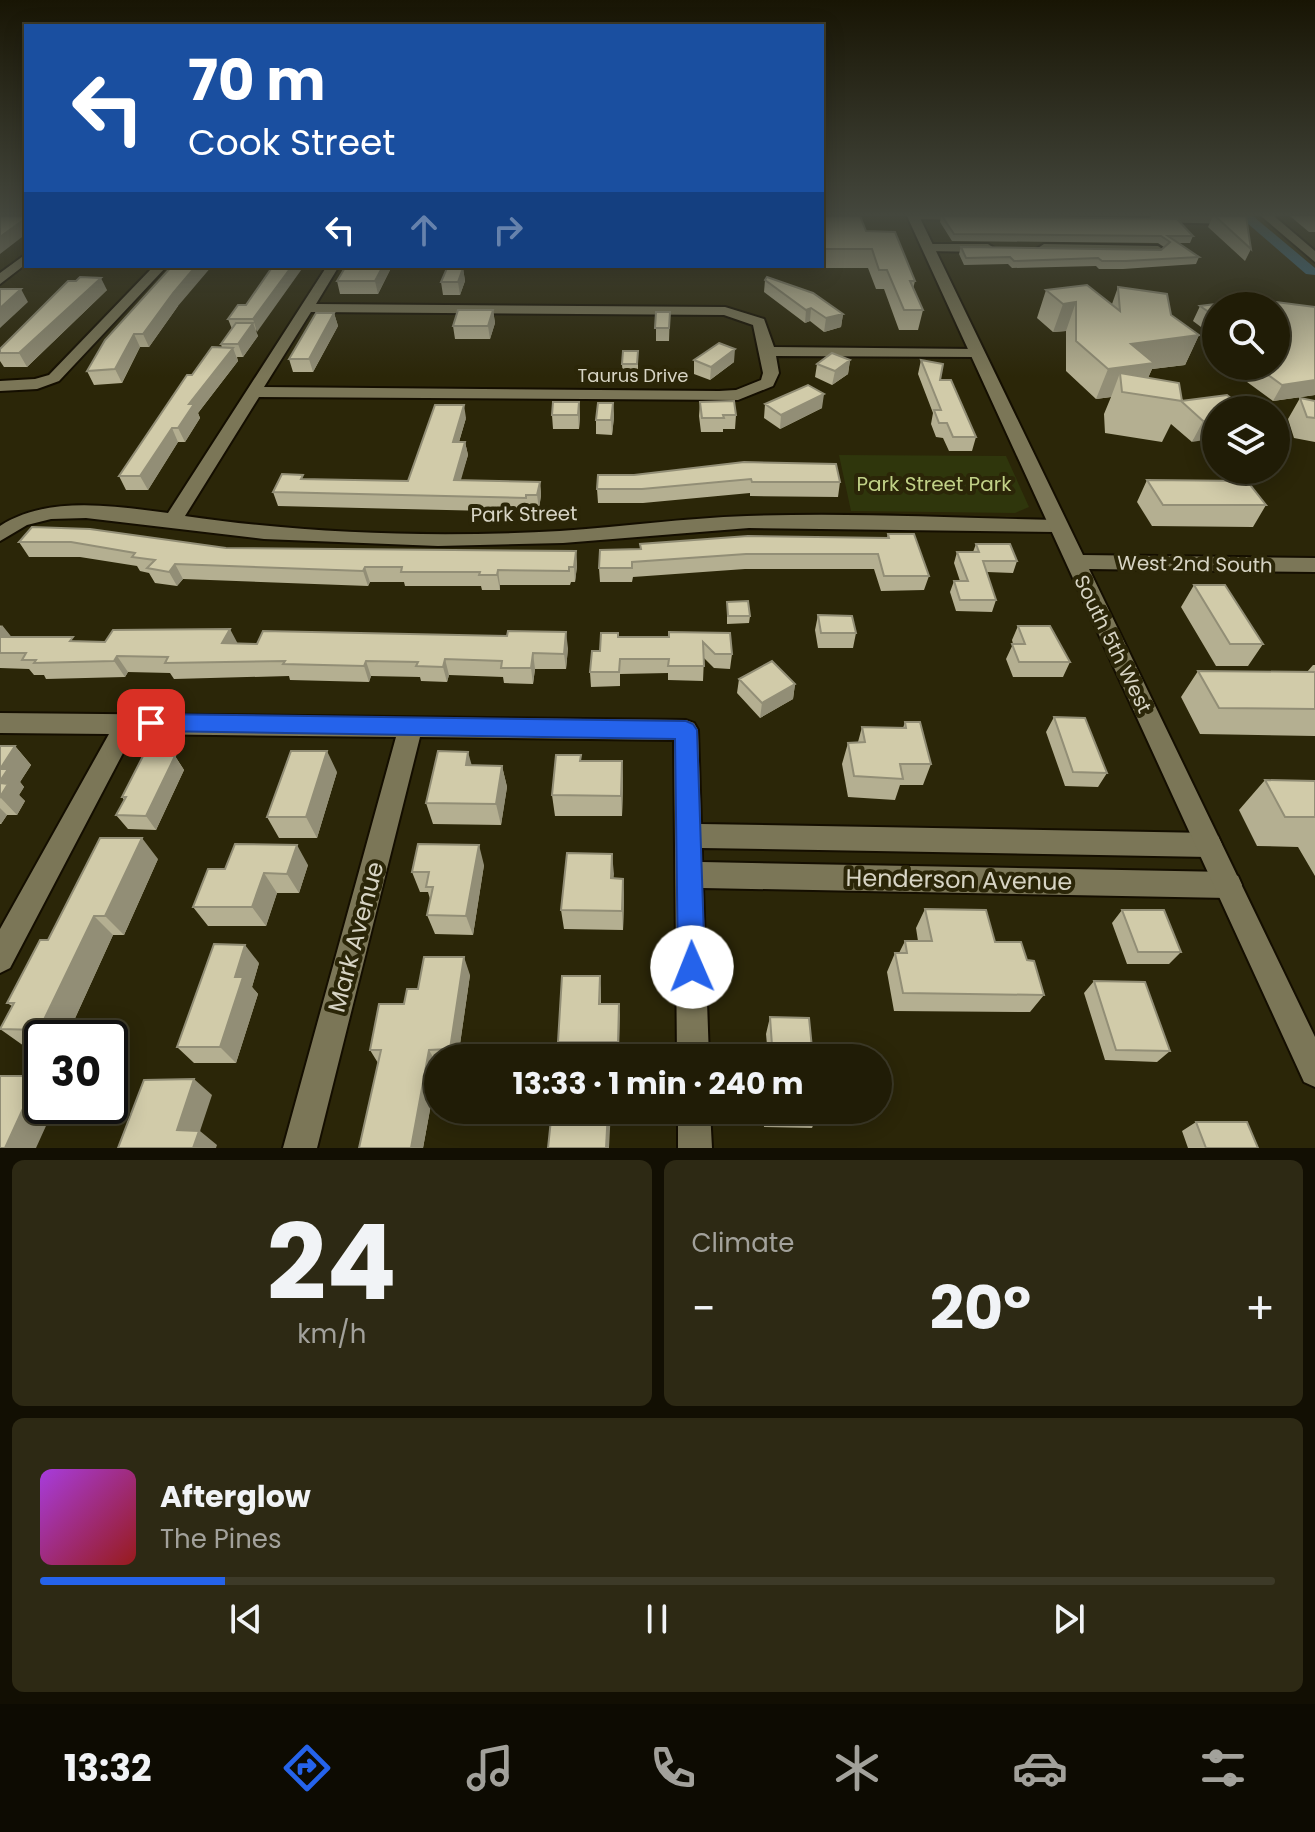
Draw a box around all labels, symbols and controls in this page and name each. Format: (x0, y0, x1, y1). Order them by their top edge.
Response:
text: 70 m (188, 41, 326, 120)
icon: left (56, 56, 160, 160)
text: Cook Street (188, 117, 395, 168)
icon: left (318, 208, 362, 252)
icon: ahead (402, 208, 446, 252)
icon: right (486, 208, 530, 252)
map controls (1202, 292, 1290, 484)
button: search (1202, 292, 1290, 380)
street label: Taurus Drive (578, 363, 689, 388)
button: layers (1202, 396, 1290, 484)
park label: Park Street Park (857, 470, 1012, 498)
street label: Park Street (470, 499, 578, 529)
street label: West 2nd South (1117, 549, 1273, 579)
street label: South 5th West (1067, 570, 1159, 718)
pin (117, 689, 185, 757)
icon: arrive (129, 701, 173, 745)
street label: Mark Avenue (320, 858, 391, 1016)
street label: Henderson Avenue (845, 861, 1073, 898)
position arrow (650, 925, 734, 1009)
speed limit sign: 30 (24, 1020, 128, 1124)
text: 13:33 · 1 min · 240 m (512, 1062, 804, 1105)
text: 24 (267, 1190, 397, 1335)
text: Climate (692, 1225, 794, 1261)
text: 20° (930, 1266, 1031, 1350)
text: − (692, 1278, 716, 1339)
text: + (1245, 1278, 1275, 1339)
text: km/h (297, 1316, 366, 1352)
text: Afterglow (160, 1475, 311, 1518)
text: The Pines (160, 1521, 282, 1557)
icon: previous (224, 1597, 268, 1641)
icon: pause (635, 1597, 679, 1641)
icon: next (1047, 1597, 1091, 1641)
icon: directions (279, 1740, 335, 1796)
icon: music (462, 1740, 518, 1796)
icon: phone (645, 1740, 701, 1796)
icon: climate (829, 1740, 885, 1796)
icon: car (1012, 1740, 1068, 1796)
icon: filters (1195, 1740, 1251, 1796)
text: 13:32 (64, 1743, 152, 1794)

